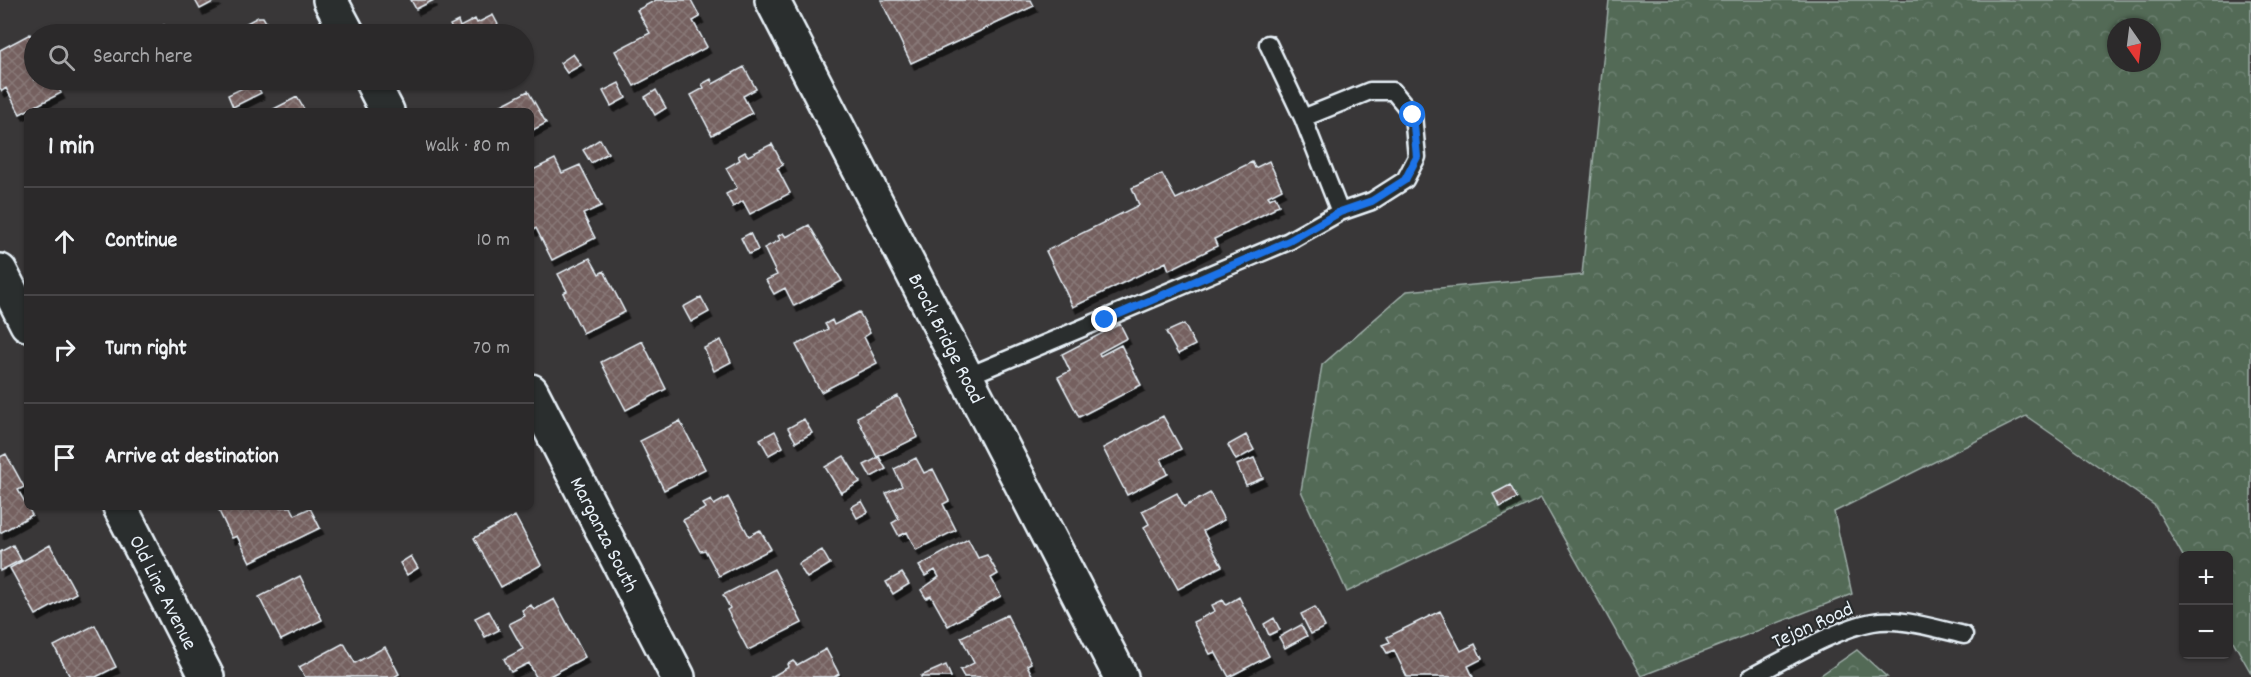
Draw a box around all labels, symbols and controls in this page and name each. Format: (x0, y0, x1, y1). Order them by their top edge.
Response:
north arrow (2107, 18, 2161, 72)
search box (24, 24, 534, 90)
icon: search (45, 41, 78, 74)
text: Search here (93, 42, 192, 73)
route start (1399, 101, 1425, 127)
text: 1 min (48, 129, 94, 166)
text: Walk · 80 m (425, 133, 510, 161)
icon: ahead (48, 225, 81, 258)
text: Continue (105, 226, 177, 257)
text: 10 m (476, 227, 510, 255)
street label: Brock Bridge Road (899, 269, 990, 410)
route end (1091, 306, 1117, 332)
icon: right (48, 333, 81, 366)
text: Turn right (105, 334, 187, 365)
text: 70 m (473, 335, 510, 363)
icon: arrive (48, 441, 81, 474)
text: Arrive at destination (105, 442, 279, 473)
street label: Marganza South (560, 472, 644, 598)
street label: Old Line Avenue (120, 531, 203, 656)
map controls (2179, 551, 2233, 659)
button: + (2179, 551, 2233, 605)
street label: Tejon Road (1768, 595, 1859, 658)
button: − (2179, 605, 2233, 659)

